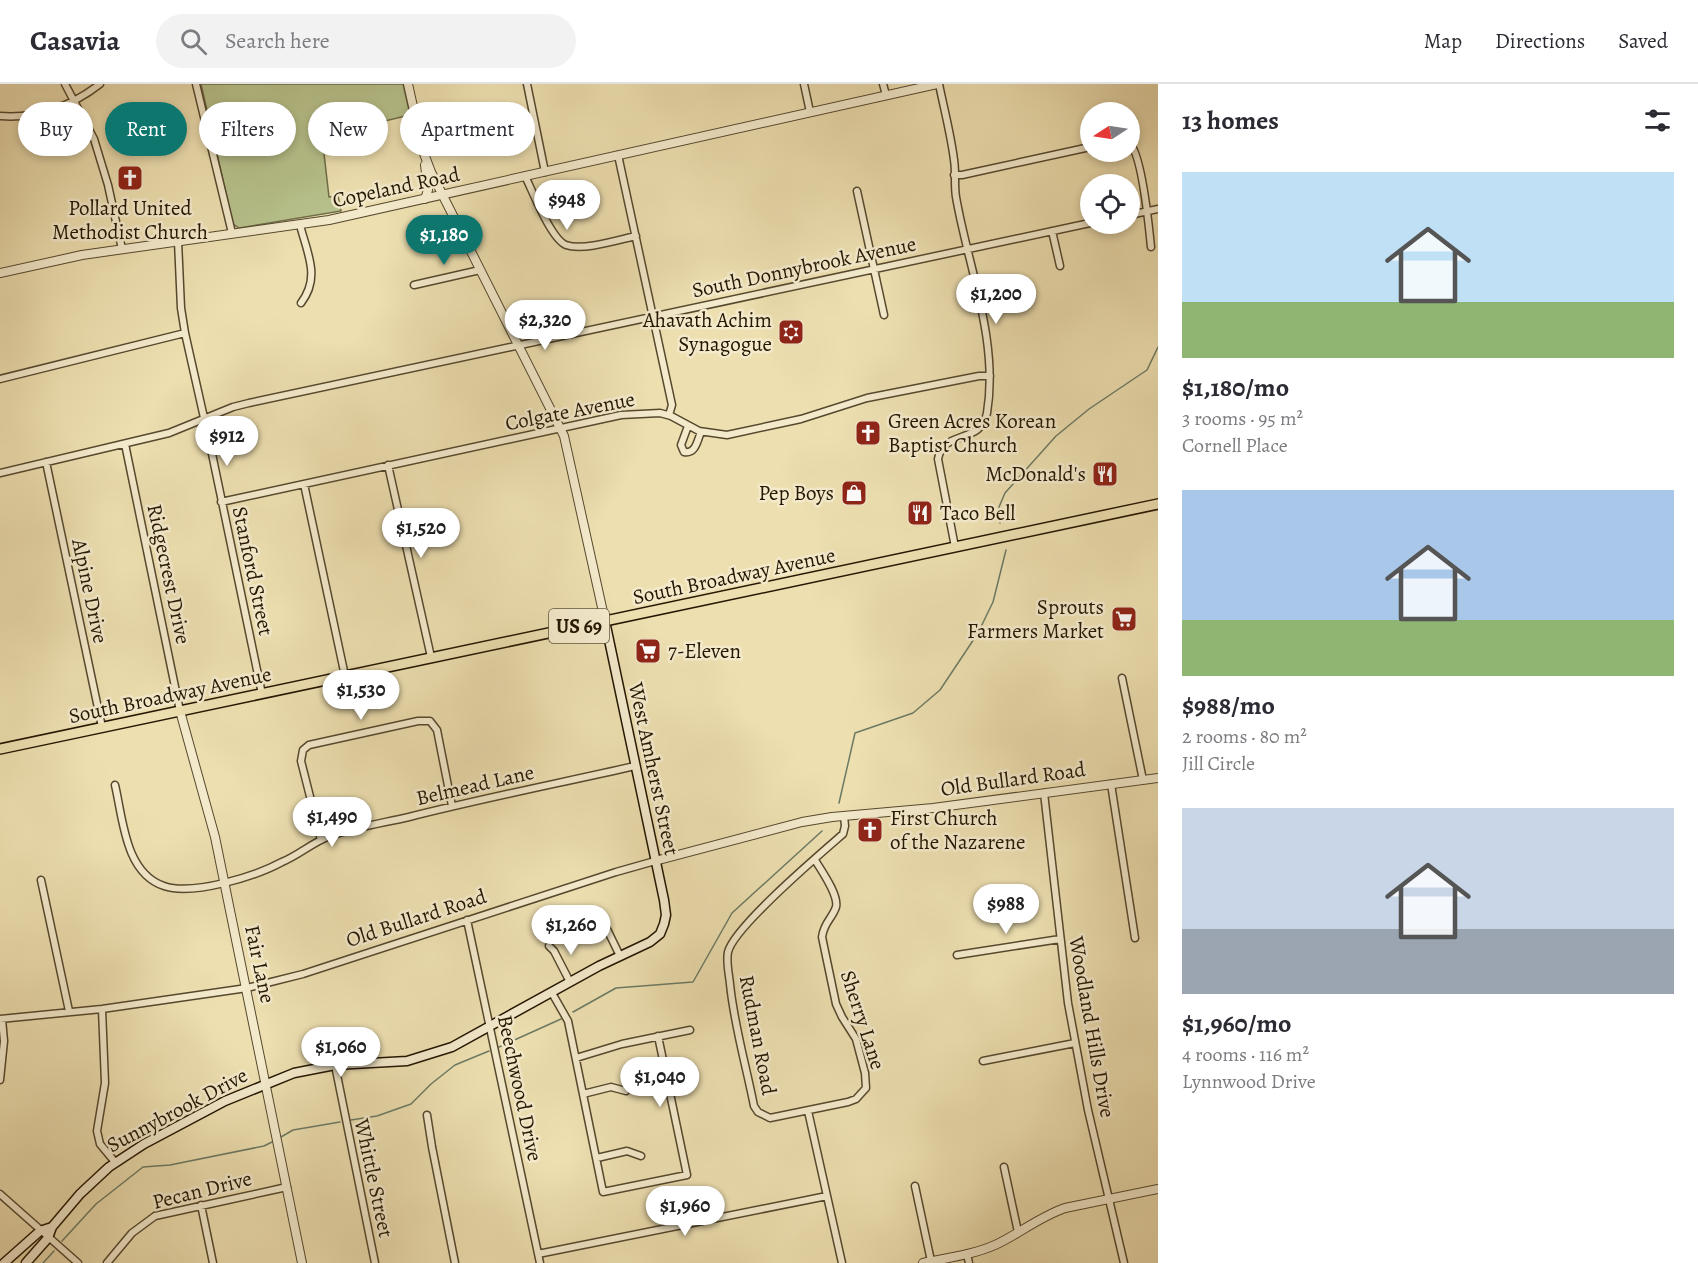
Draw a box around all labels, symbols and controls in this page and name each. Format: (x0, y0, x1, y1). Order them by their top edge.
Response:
search box (156, 14, 576, 68)
text: Casavia (30, 22, 120, 60)
icon: search (177, 25, 210, 58)
text: Search here (225, 26, 330, 56)
text: Map (1424, 27, 1462, 55)
text: Directions (1495, 27, 1585, 55)
text: Saved (1618, 27, 1668, 55)
chip: Buy (18, 102, 93, 156)
chip: Rent (105, 102, 187, 156)
chip: Filters (199, 102, 296, 156)
chip: New (308, 102, 388, 156)
chip: Apartment (400, 102, 535, 156)
north arrow (1080, 102, 1140, 162)
map controls (1080, 102, 1140, 234)
text: 13 homes (1182, 103, 1279, 138)
icon: filters (1641, 104, 1674, 137)
street label: Copeland Road (330, 160, 463, 214)
church icon: Pollard United Methodist Church (115, 163, 145, 193)
button: locate (1080, 174, 1140, 234)
pin: $948 (531, 180, 603, 231)
text: $948 (548, 186, 586, 213)
place label: Pollard United Methodist Church (52, 194, 208, 246)
icon: home (1374, 211, 1482, 319)
pin: $1,180 (395, 215, 493, 266)
text: $1,180 (420, 221, 468, 248)
street label: South Donnybrook Avenue (689, 230, 919, 304)
pin: $1,200 (947, 274, 1045, 325)
text: $1,200 (970, 280, 1022, 307)
pin: $2,320 (496, 300, 594, 351)
text: $2,320 (519, 306, 571, 333)
place label: Ahavath Achim Synagogue (642, 306, 772, 358)
synagogue icon: Ahavath Achim Synagogue (776, 317, 806, 347)
text: $1,180/mo (1182, 370, 1289, 405)
street label: Colgate Avenue (503, 385, 637, 437)
text: 3 rooms · 95 m² (1182, 405, 1303, 432)
place label: Green Acres Korean Baptist Church (888, 407, 1056, 459)
pin: $912 (191, 416, 263, 467)
church icon: Green Acres Korean Baptist Church (853, 418, 883, 448)
text: $912 (209, 422, 245, 449)
text: Cornell Place (1182, 432, 1288, 459)
restaurant icon: McDonald's (1090, 459, 1120, 489)
place label: McDonald's (985, 460, 1086, 488)
shop icon: Pep Boys (839, 478, 869, 508)
place label: Pep Boys (758, 479, 834, 507)
restaurant icon: Taco Bell (905, 498, 935, 528)
place label: Taco Bell (940, 499, 1015, 527)
street label: Ridgecrest Drive (140, 501, 198, 647)
street label: Stanford Street (226, 504, 280, 638)
pin: $1,520 (372, 508, 470, 559)
text: $1,520 (396, 514, 446, 541)
icon: home (1374, 529, 1482, 637)
street label: Alpine Drive (65, 535, 115, 646)
street label: South Broadway Avenue (630, 541, 838, 611)
place label: Sprouts Farmers Market (967, 593, 1104, 645)
supermarket icon: Sprouts Farmers Market (1109, 604, 1139, 634)
road number: US 69 (549, 609, 609, 643)
supermarket icon: 7-Eleven (633, 636, 663, 666)
place label: 7-Eleven (668, 637, 741, 665)
street label: South Broadway Avenue (66, 660, 274, 730)
pin: $1,530 (312, 670, 410, 721)
text: $1,530 (336, 676, 386, 703)
street label: West Amherst Street (622, 679, 686, 858)
text: $988/mo (1182, 688, 1275, 723)
text: 2 rooms · 80 m² (1182, 723, 1307, 750)
text: Jill Circle (1182, 750, 1255, 777)
street label: Old Bullard Road (939, 755, 1088, 803)
street label: Belmead Lane (413, 758, 537, 812)
pin: $1,490 (283, 797, 381, 848)
text: $1,490 (307, 803, 357, 830)
place label: First Church of the Nazarene (890, 804, 1025, 856)
church icon: First Church of the Nazarene (855, 815, 885, 845)
icon: home (1374, 847, 1482, 955)
street label: Old Bullard Road (342, 882, 490, 954)
pin: $988 (970, 884, 1042, 935)
text: $988 (987, 890, 1025, 917)
pin: $1,260 (522, 905, 620, 956)
text: $1,260 (546, 911, 596, 938)
street label: Fair Lane (238, 922, 282, 1006)
street label: Woodland Hills Drive (1062, 933, 1122, 1120)
street label: Sherry Lane (834, 967, 892, 1073)
street label: Rudman Road (733, 973, 783, 1098)
text: $1,960/mo (1182, 1006, 1291, 1041)
street label: Beechwood Drive (491, 1012, 549, 1164)
pin: $1,060 (292, 1027, 390, 1078)
text: $1,060 (315, 1033, 367, 1060)
text: 4 rooms · 116 m² (1182, 1041, 1309, 1068)
pin: $1,040 (611, 1057, 709, 1108)
street label: Sunnybrook Drive (102, 1061, 252, 1159)
text: $1,040 (634, 1063, 686, 1090)
text: Lynnwood Drive (1182, 1068, 1316, 1095)
street label: Whittle Street (348, 1115, 400, 1240)
street label: Pecan Drive (149, 1164, 255, 1216)
pin: $1,960 (636, 1186, 734, 1237)
text: $1,960 (660, 1192, 710, 1219)

